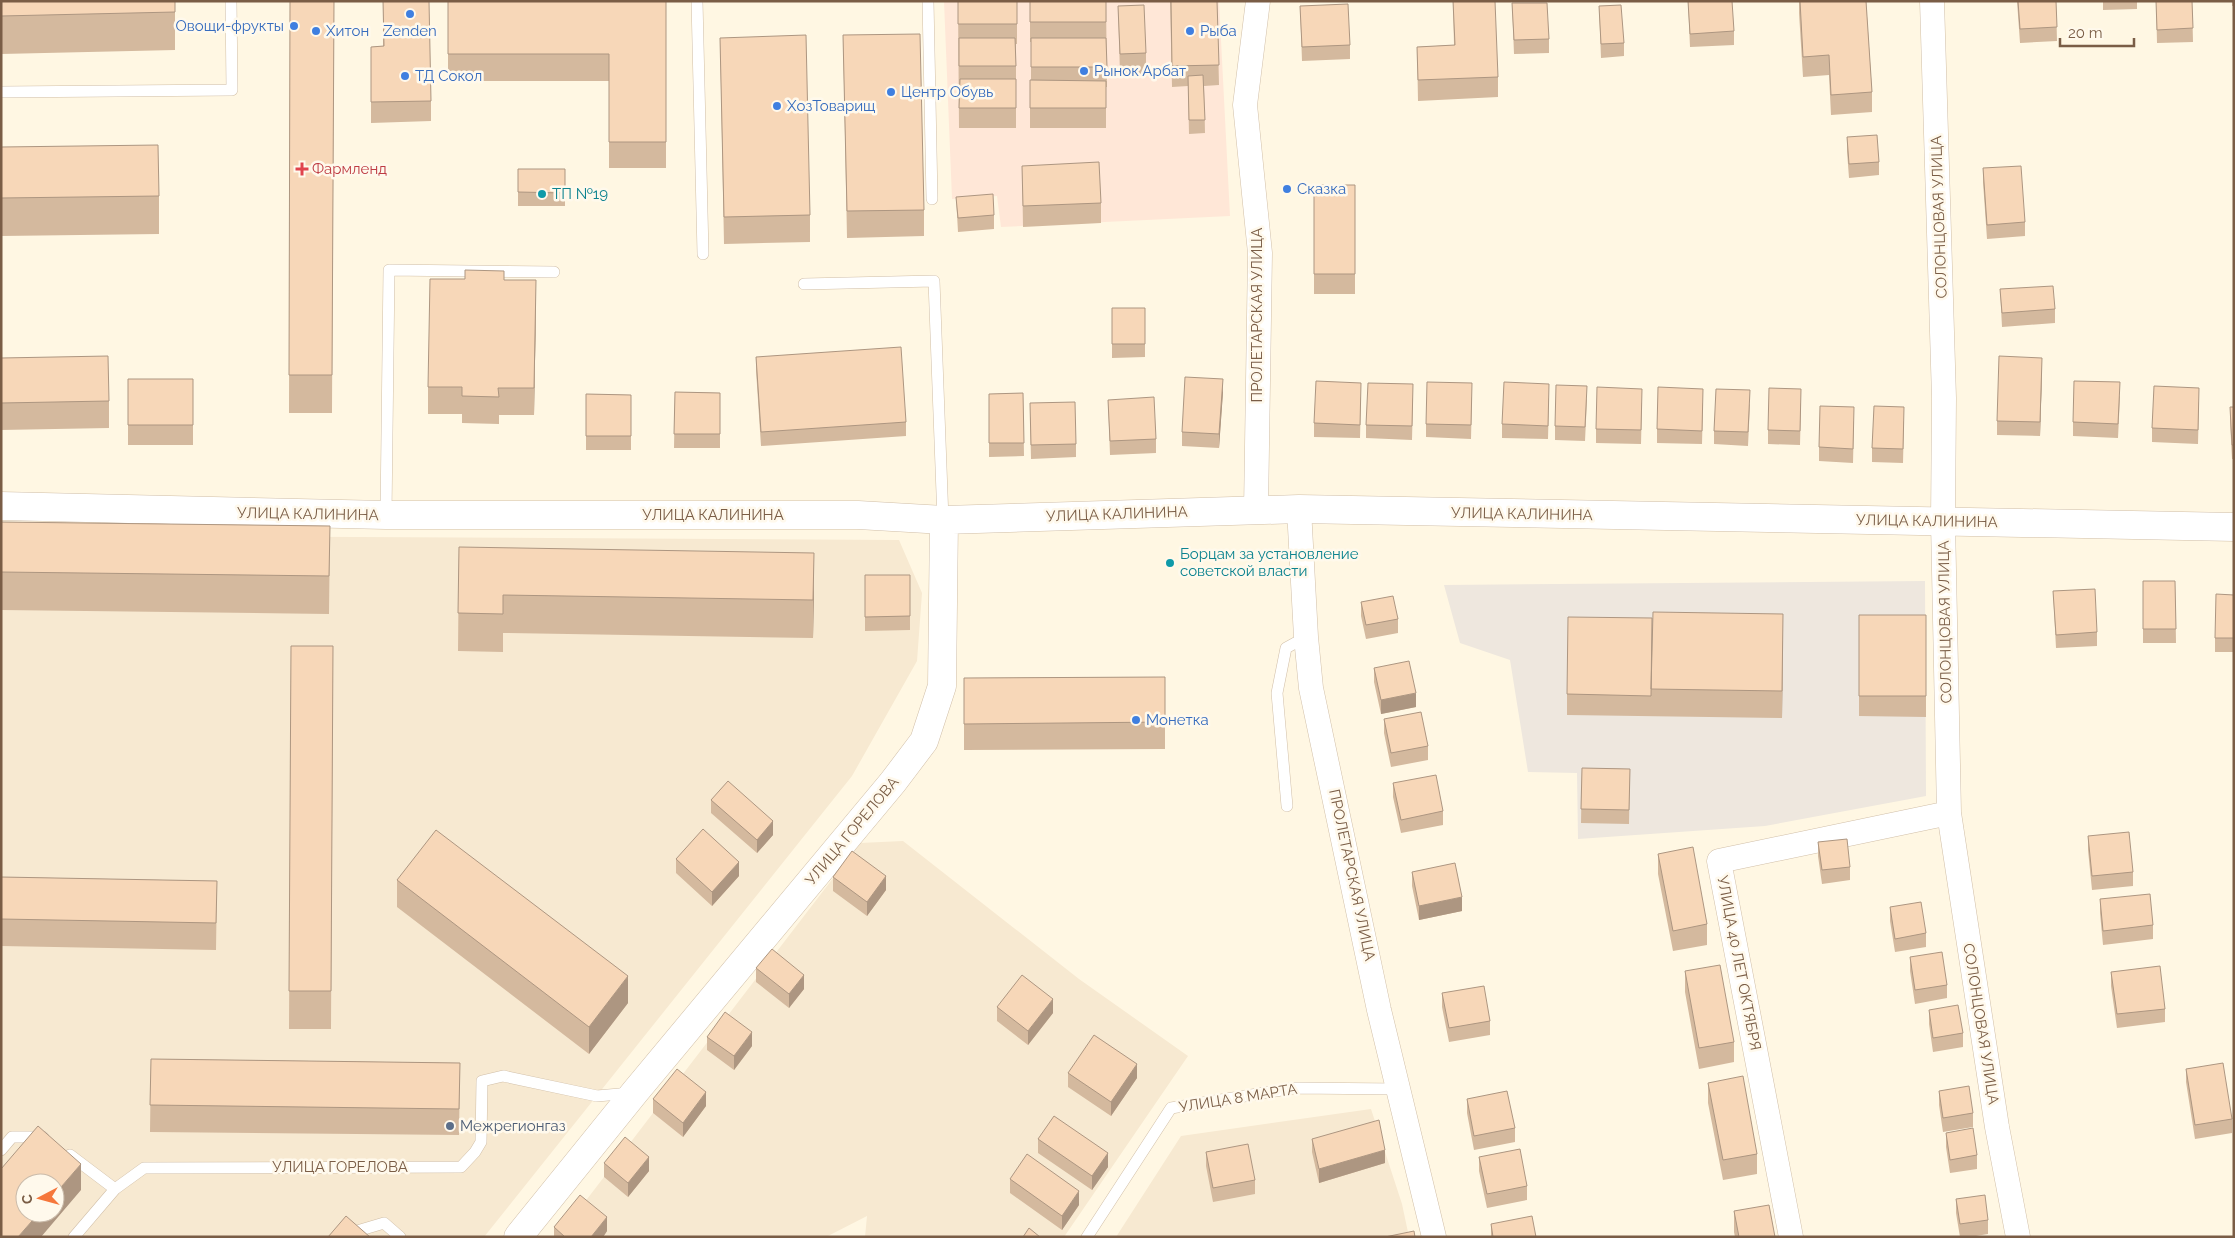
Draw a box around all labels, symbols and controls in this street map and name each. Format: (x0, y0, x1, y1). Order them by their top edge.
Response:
marker: Zenden (404, 8, 416, 20)
scale bar (2060, 15, 2134, 47)
place label: Овощи-фрукты (176, 17, 284, 35)
marker: Овощи-фрукты (288, 20, 300, 32)
place label: Хитон (326, 22, 369, 40)
place label: Zenden (383, 22, 437, 40)
place label: Рыба (1200, 22, 1237, 40)
text: 20 m (2068, 24, 2103, 42)
marker: Хитон (310, 25, 322, 37)
marker: Рыба (1184, 25, 1196, 37)
place label: Рынок Арбат (1094, 62, 1186, 80)
marker: Рынок Арбат (1078, 65, 1090, 77)
place label: ТД Сокол (415, 67, 482, 85)
marker: ТД Сокол (399, 70, 411, 82)
place label: Центр Обувь (901, 83, 993, 101)
marker: Центр Обувь (885, 86, 897, 98)
place label: ХозТоварищ (787, 97, 875, 115)
marker: ХозТоварищ (771, 100, 783, 112)
street label: СОЛОНЦОВАЯ УЛИЦА (1927, 135, 1951, 299)
place label: Фармленд (312, 160, 387, 178)
marker: Фармленд (296, 163, 308, 175)
place label: Сказка (1297, 180, 1346, 198)
marker: Сказка (1281, 183, 1293, 195)
place label: ТП №19 (552, 185, 608, 203)
marker: ТП №19 (536, 188, 548, 200)
street label: ПРОЛЕТАРСКАЯ УЛИЦА (1248, 228, 1266, 402)
street label: УЛИЦА КАЛИНИНА (1046, 503, 1188, 525)
street label: УЛИЦА КАЛИНИНА (237, 504, 379, 524)
street label: УЛИЦА КАЛИНИНА (1451, 504, 1593, 524)
street label: УЛИЦА КАЛИНИНА (642, 506, 784, 524)
street label: УЛИЦА КАЛИНИНА (1856, 511, 1998, 531)
street label: СОЛОНЦОВАЯ УЛИЦА (1935, 540, 1955, 704)
place label: Борцам за установление советской власти (1180, 545, 1359, 580)
marker: Борцам за установление советской власти (1164, 557, 1176, 569)
place label: Монетка (1146, 711, 1209, 729)
marker: Монетка (1130, 714, 1142, 726)
street label: УЛИЦА ГОРЕЛОВА (802, 773, 902, 889)
street label: ПРОЛЕТАРСКАЯ УЛИЦА (1325, 788, 1379, 962)
street label: УЛИЦА 40 ЛЕТ ОКТЯБРЯ (1713, 874, 1765, 1052)
street label: СОЛОНЦОВАЯ УЛИЦА (1959, 942, 2003, 1106)
street label: УЛИЦА 8 МАРТА (1177, 1080, 1299, 1116)
place label: Межрегионгаз (460, 1117, 566, 1135)
marker: Межрегионгаз (444, 1120, 456, 1132)
street label: УЛИЦА ГОРЕЛОВА (272, 1158, 408, 1176)
north arrow (15, 1173, 65, 1223)
text: С (19, 1193, 36, 1205)

